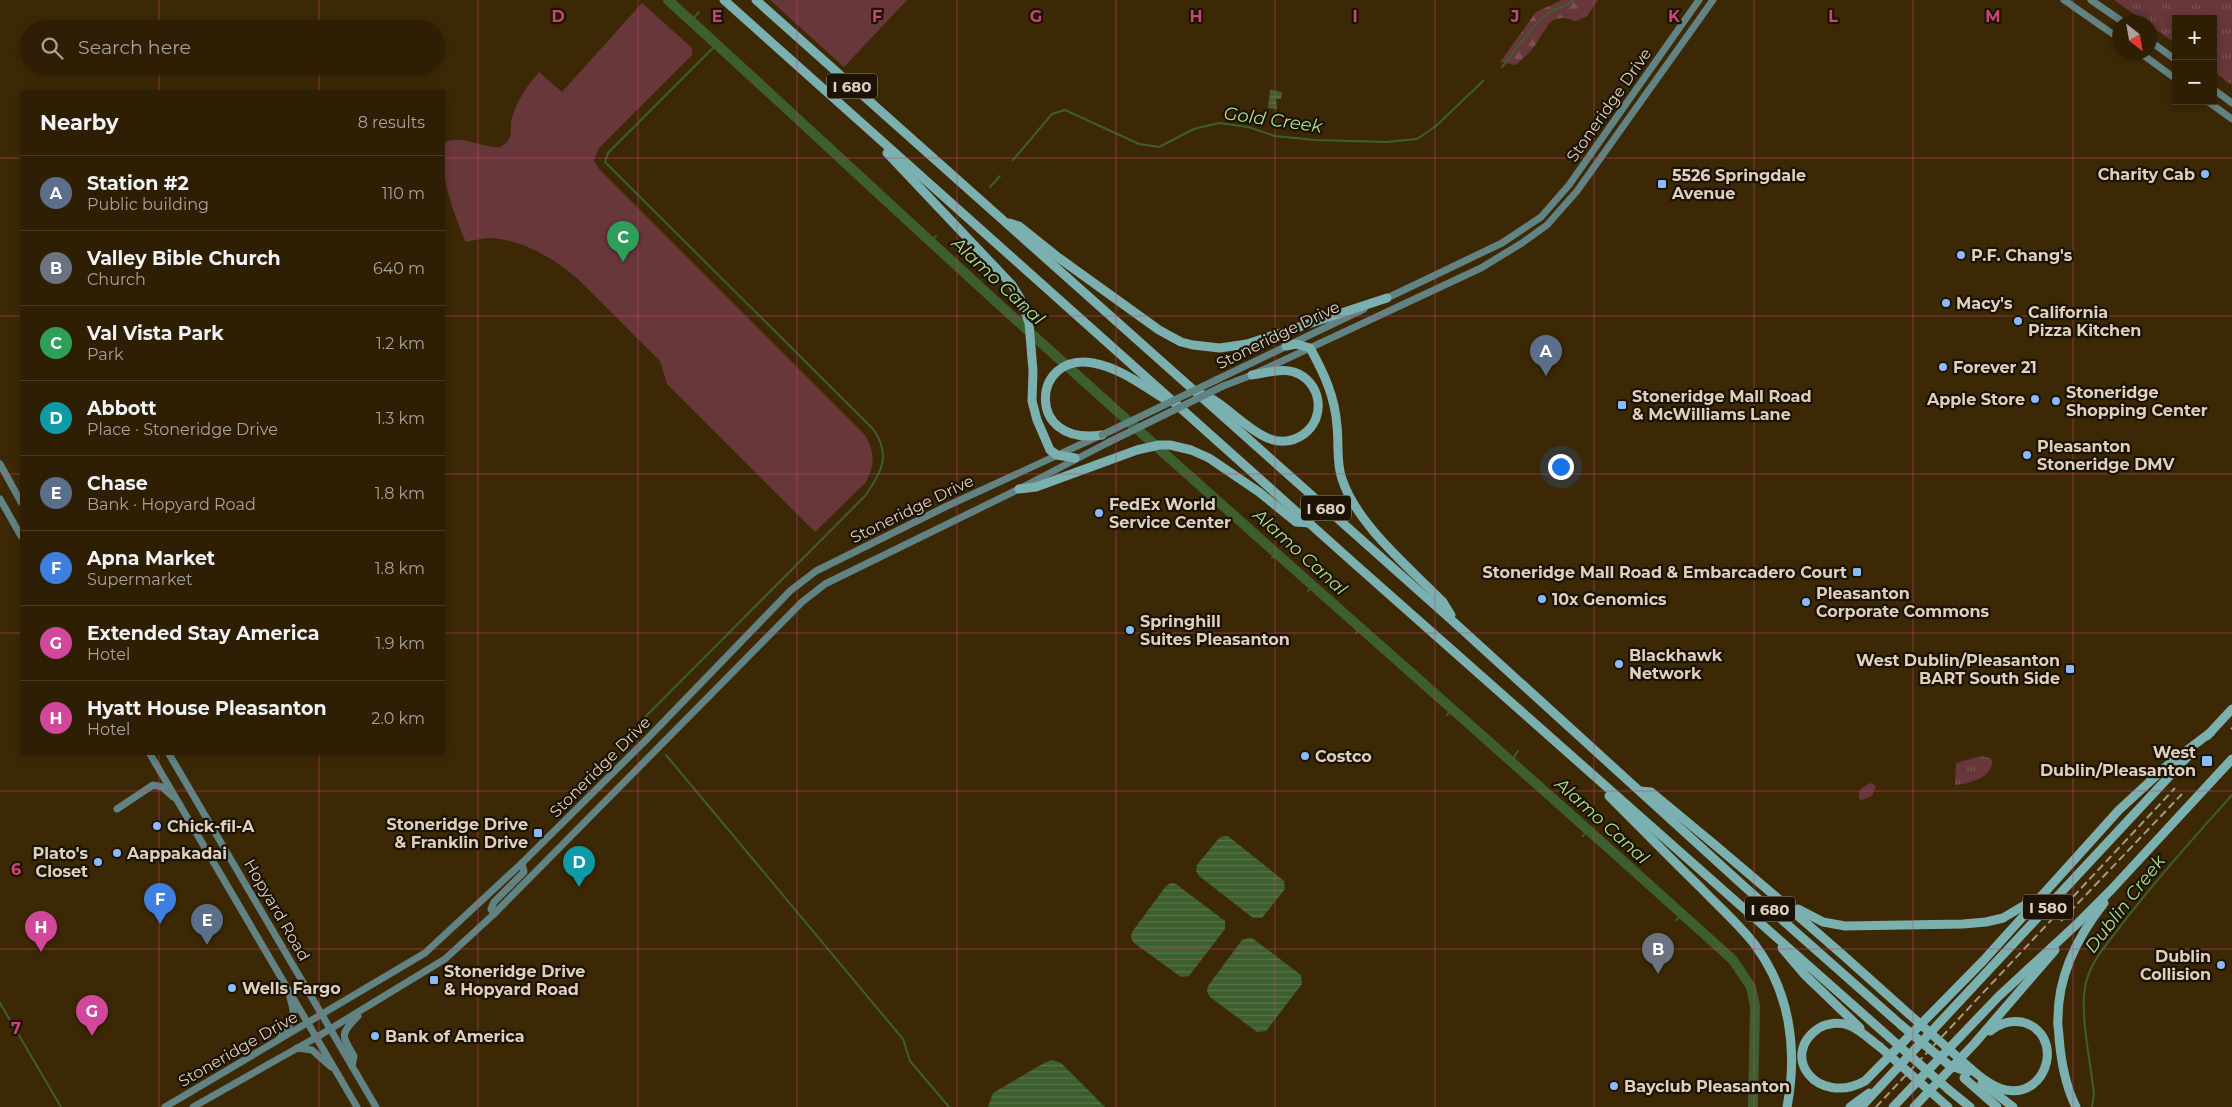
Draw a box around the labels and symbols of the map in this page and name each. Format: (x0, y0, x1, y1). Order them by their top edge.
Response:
text: D (551, 7, 565, 26)
text: E (712, 7, 722, 26)
text: F (872, 7, 882, 26)
text: G (1030, 7, 1042, 26)
text: H (1190, 7, 1202, 26)
text: I (1352, 7, 1358, 26)
text: J (1510, 7, 1519, 26)
text: K (1668, 7, 1681, 26)
text: L (1828, 7, 1838, 26)
text: M (1985, 7, 2001, 26)
north arrow (2112, 15, 2157, 60)
street label: Stoneridge Drive (1563, 44, 1655, 166)
road number: I 680 (827, 74, 877, 98)
water label: Gold Creek (1222, 102, 1325, 138)
place label: Charity Cab (2098, 165, 2195, 184)
place label: 5526 Springdale Avenue (1671, 166, 1806, 203)
marker: Charity Cab (2199, 168, 2211, 180)
marker: 5526 Springdale Avenue (1656, 178, 1668, 190)
pin: C (607, 221, 639, 262)
water label: Alamo Canal (946, 232, 1049, 330)
place label: P.F. Chang's (1971, 246, 2073, 265)
marker: P.F. Chang's (1955, 249, 1967, 261)
place label: Macy's (1956, 294, 2013, 313)
street label: Stoneridge Drive (1213, 297, 1343, 373)
marker: Macy's (1940, 297, 1952, 309)
place label: California Pizza Kitchen (2028, 303, 2141, 340)
marker: California Pizza Kitchen (2012, 315, 2024, 327)
pin: A (1530, 335, 1562, 376)
place label: Forever 21 (1953, 358, 2037, 377)
marker: Forever 21 (1937, 361, 1949, 373)
place label: Stoneridge Shopping Center (2066, 383, 2208, 420)
place label: Stoneridge Mall Road & McWilliams Lane (1632, 387, 1812, 424)
place label: Apple Store (1926, 390, 2025, 409)
marker: Apple Store (2029, 393, 2041, 405)
marker: Stoneridge Shopping Center (2050, 395, 2062, 407)
marker: Stoneridge Mall Road & McWilliams Lane (1616, 399, 1628, 411)
place label: Pleasanton Stoneridge DMV (2037, 437, 2175, 474)
marker: Pleasanton Stoneridge DMV (2021, 449, 2033, 461)
your location (1548, 454, 1574, 480)
street label: Stoneridge Drive (847, 471, 977, 547)
place label: FedEx World Service Center (1109, 495, 1231, 532)
road number: I 680 (1301, 496, 1351, 520)
water label: Alamo Canal (1248, 503, 1352, 600)
marker: FedEx World Service Center (1093, 507, 1105, 519)
place label: Stoneridge Mall Road & Embarcadero Court (1483, 563, 1847, 582)
marker: Stoneridge Mall Road & Embarcadero Court (1851, 566, 1863, 578)
place label: Pleasanton Corporate Commons (1816, 584, 1990, 621)
place label: 10x Genomics (1552, 590, 1667, 609)
marker: 10x Genomics (1536, 593, 1548, 605)
marker: Pleasanton Corporate Commons (1800, 596, 1812, 608)
place label: Springhill Suites Pleasanton (1140, 612, 1290, 649)
marker: Springhill Suites Pleasanton (1124, 624, 1136, 636)
place label: Blackhawk Network (1629, 646, 1723, 683)
place label: West Dublin/Pleasanton BART South Side (1856, 651, 2060, 688)
marker: Blackhawk Network (1613, 658, 1625, 670)
marker: West Dublin/Pleasanton BART South Side (2064, 663, 2076, 675)
street label: Stoneridge Drive (546, 713, 654, 821)
place label: West Dublin/Pleasanton (2040, 743, 2196, 780)
place label: Costco (1315, 747, 1372, 766)
marker: Costco (1299, 750, 1311, 762)
marker: West Dublin/Pleasanton (2200, 754, 2214, 768)
water label: Alamo Canal (1550, 772, 1654, 869)
place label: Stoneridge Drive & Franklin Drive (387, 815, 528, 852)
place label: Chick-fil-A (167, 817, 255, 836)
marker: Chick-fil-A (151, 820, 163, 832)
marker: Stoneridge Drive & Franklin Drive (532, 827, 544, 839)
place label: Plato's Closet (32, 844, 88, 881)
place label: Aappakadai (126, 844, 227, 863)
pin: D (563, 846, 595, 887)
marker: Aappakadai (111, 847, 123, 859)
water label: Dublin Creek (2080, 850, 2171, 957)
marker: Plato's Closet (92, 856, 104, 868)
street label: Hopyard Road (240, 856, 314, 964)
text: 6 (11, 860, 21, 879)
pin: F (144, 883, 176, 924)
road number: I 580 (2023, 894, 2073, 920)
road number: I 680 (1745, 896, 1795, 922)
pin: E (191, 904, 223, 945)
pin: H (25, 911, 57, 952)
pin: B (1642, 933, 1674, 974)
place label: Dublin Collision (2140, 947, 2211, 984)
marker: Dublin Collision (2215, 959, 2227, 971)
place label: Stoneridge Drive & Hopyard Road (444, 962, 585, 999)
marker: Stoneridge Drive & Hopyard Road (428, 974, 440, 986)
place label: Wells Fargo (242, 979, 341, 998)
marker: Wells Fargo (226, 982, 238, 994)
pin: G (76, 995, 108, 1036)
street label: Stoneridge Drive (175, 1007, 301, 1091)
text: 7 (11, 1019, 21, 1038)
place label: Bank of America (385, 1027, 525, 1046)
marker: Bank of America (369, 1030, 381, 1042)
place label: Bayclub Pleasanton (1624, 1077, 1790, 1096)
marker: Bayclub Pleasanton (1608, 1080, 1620, 1092)

